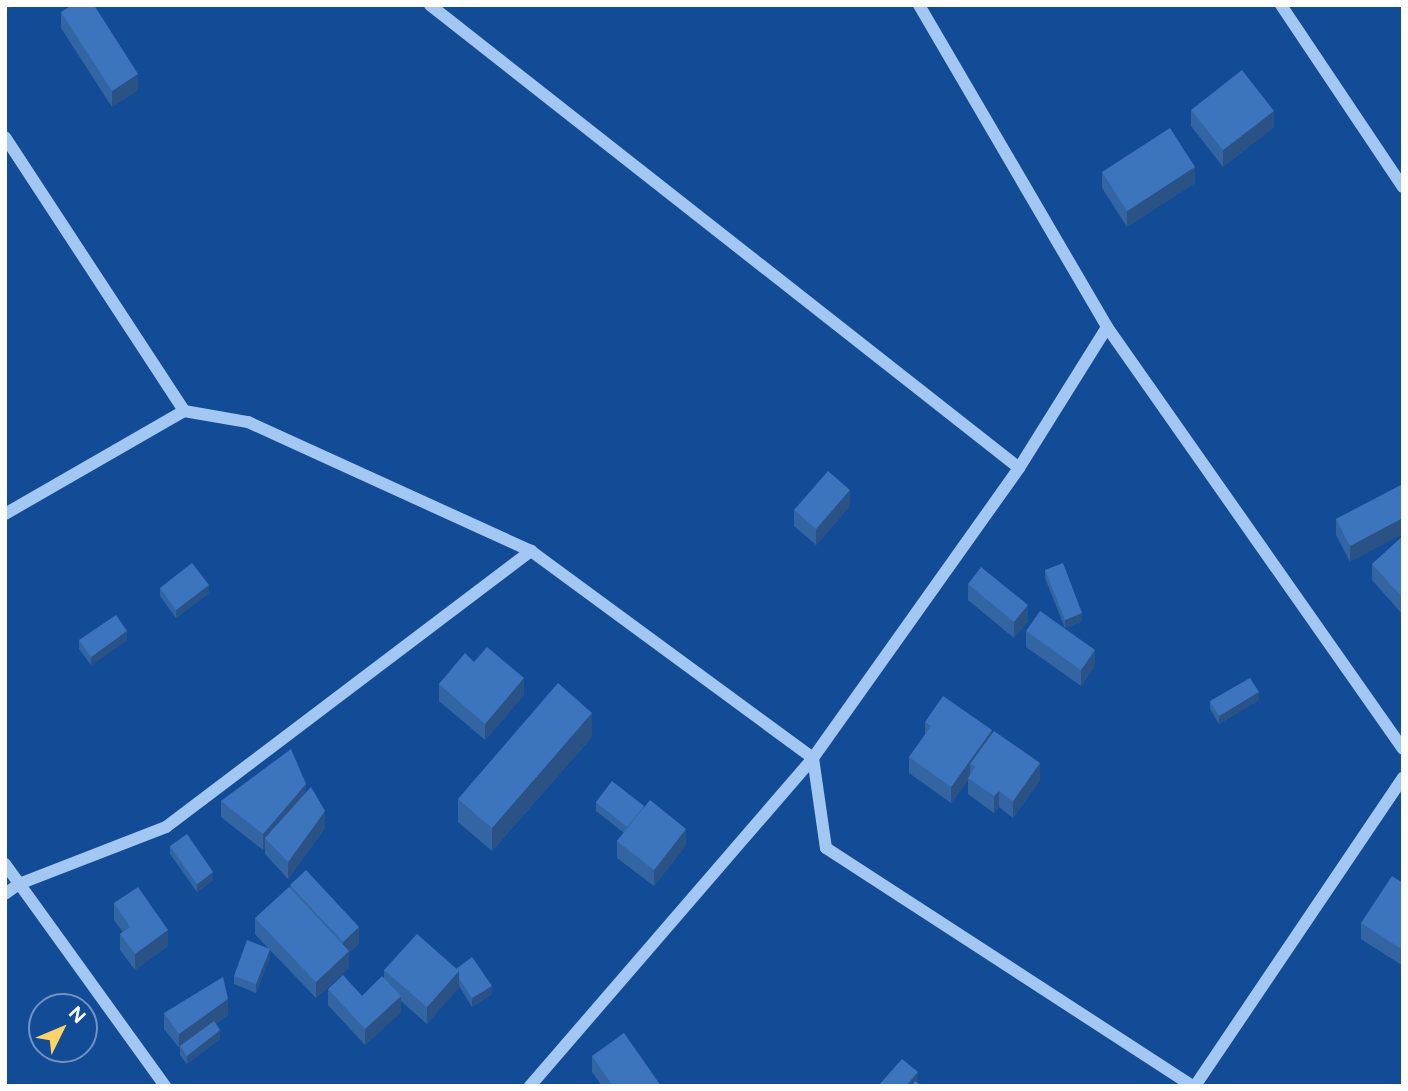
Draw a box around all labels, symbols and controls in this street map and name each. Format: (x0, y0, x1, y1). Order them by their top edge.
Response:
north arrow (28, 993, 98, 1063)
text: N (64, 1001, 91, 1028)

